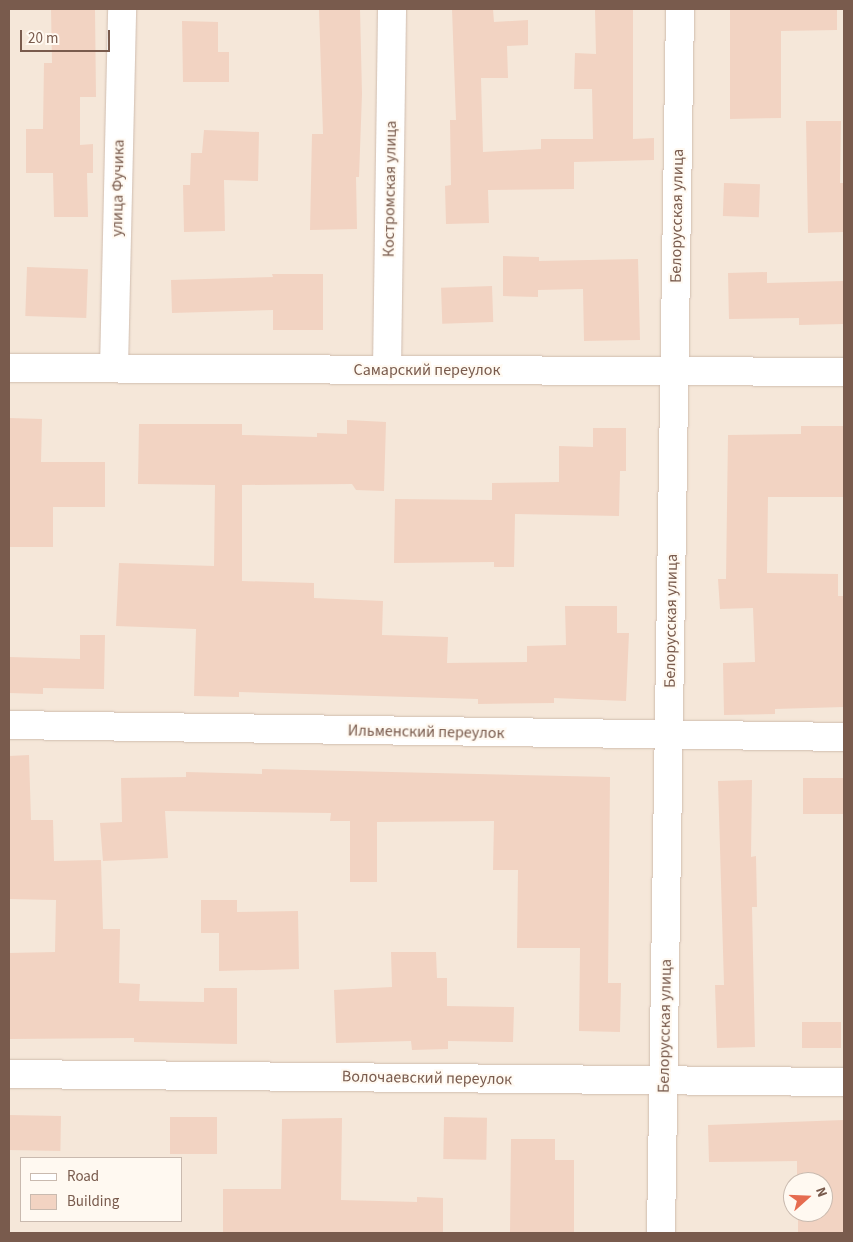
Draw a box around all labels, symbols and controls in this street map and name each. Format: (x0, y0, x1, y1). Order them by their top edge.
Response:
scale bar (22, 20, 112, 52)
text: 20 m (28, 28, 58, 49)
street label: Костромская улица (379, 121, 401, 257)
street label: улица Фучика (108, 139, 128, 237)
street label: Белорусская улица (666, 149, 688, 283)
street label: Самарский переулок (354, 360, 500, 380)
street label: Белорусская улица (660, 554, 682, 688)
street label: Ильменский переулок (348, 721, 504, 743)
street label: Белорусская улица (654, 959, 676, 1093)
street label: Волочаевский переулок (342, 1067, 512, 1089)
legend (20, 1157, 182, 1222)
text: Road (67, 1166, 99, 1187)
north arrow (783, 1172, 833, 1222)
text: N (810, 1184, 832, 1200)
text: Building (67, 1191, 119, 1212)

